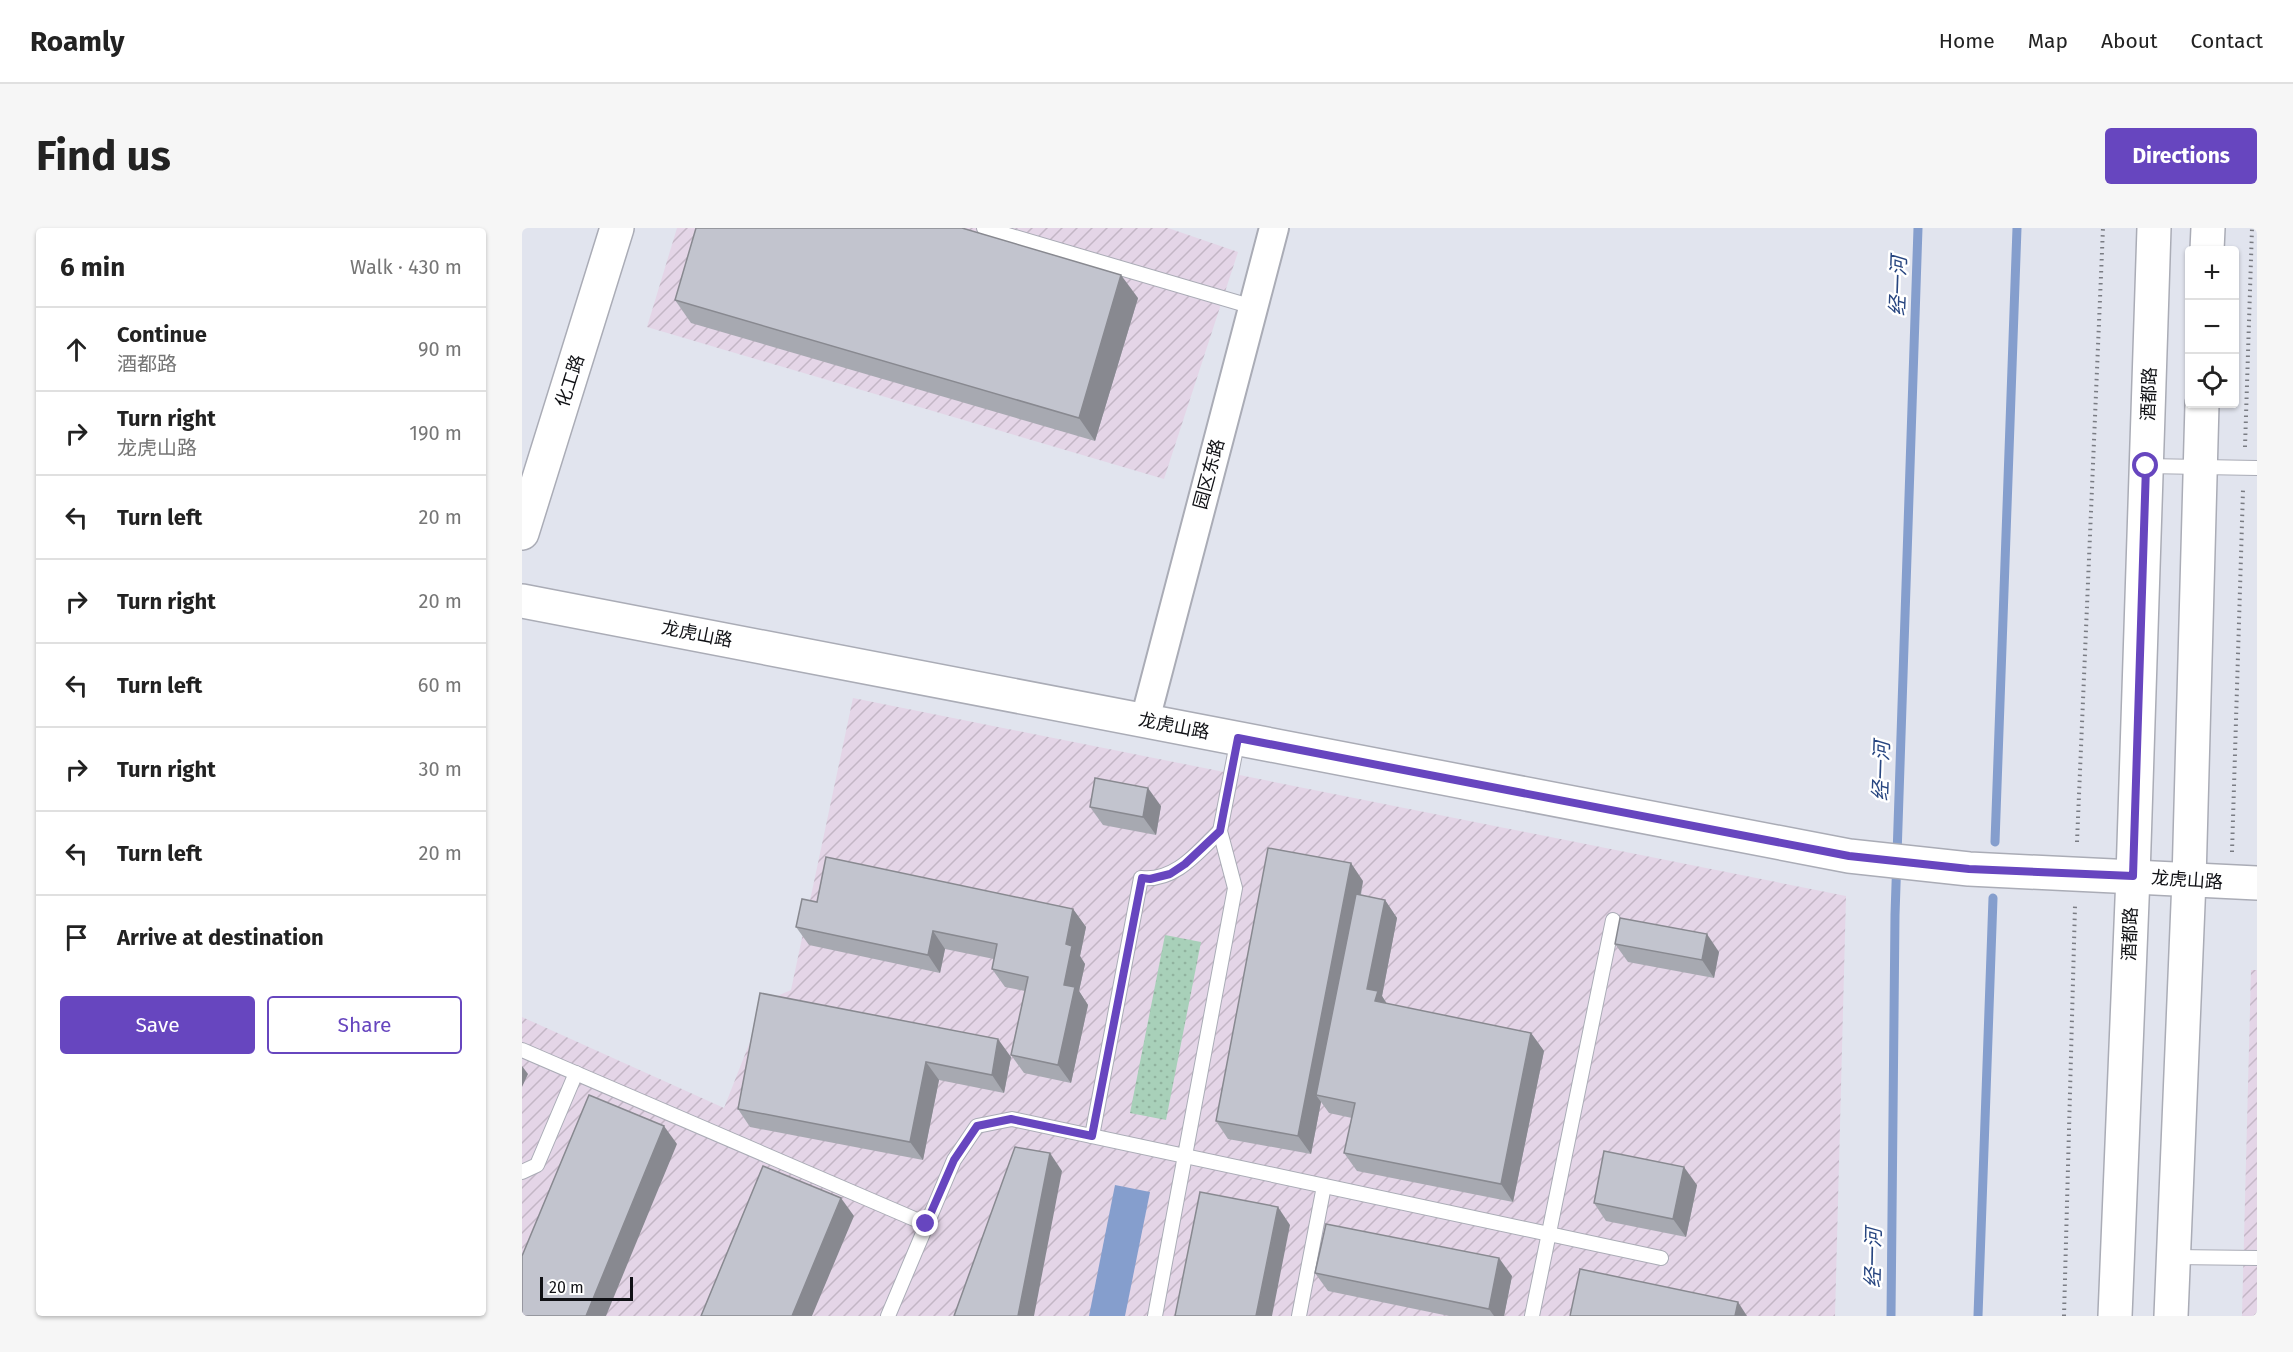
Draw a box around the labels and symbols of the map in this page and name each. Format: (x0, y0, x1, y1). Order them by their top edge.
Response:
water label: 经一河 (1885, 252, 1911, 316)
street label: 化工路 (551, 352, 589, 410)
street label: 酒都路 (2137, 367, 2161, 421)
street label: 园区东路 (1189, 436, 1229, 512)
route start (2132, 452, 2158, 478)
street label: 龙虎山路 (660, 616, 734, 652)
street label: 龙虎山路 (1137, 708, 1211, 744)
water label: 经一河 (1868, 737, 1894, 801)
street label: 龙虎山路 (2150, 867, 2224, 893)
street label: 酒都路 (2118, 907, 2142, 961)
route end (912, 1210, 938, 1236)
water label: 经一河 (1860, 1224, 1886, 1288)
scale bar (540, 1274, 633, 1302)

